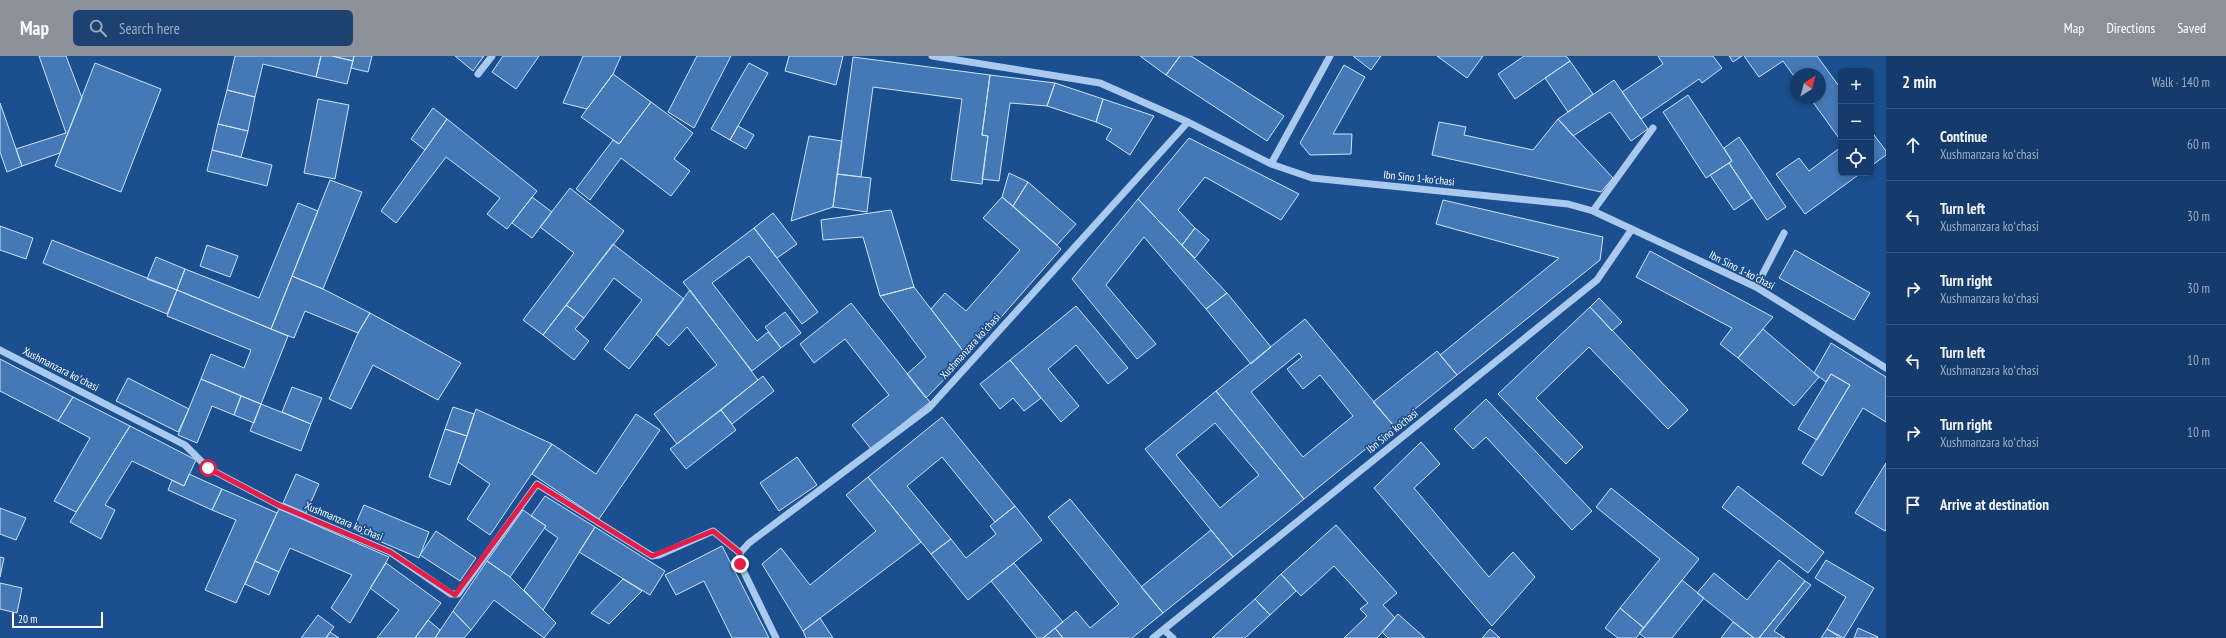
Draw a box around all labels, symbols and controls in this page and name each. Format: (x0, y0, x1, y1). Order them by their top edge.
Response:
search box (73, 10, 353, 46)
text: Map (20, 16, 49, 40)
icon: search (87, 17, 109, 39)
text: Search here (119, 19, 180, 38)
text: Map (2064, 19, 2084, 37)
text: Directions (2106, 19, 2155, 37)
text: Saved (2177, 19, 2206, 37)
north arrow (1790, 68, 1826, 104)
map controls (1838, 68, 1874, 176)
button: + (1838, 68, 1874, 104)
text: 2 min (1902, 71, 1936, 93)
text: Walk · 140 m (2152, 74, 2210, 91)
button: − (1838, 104, 1874, 140)
text: Continue (1940, 127, 1987, 146)
icon: ahead (1902, 134, 1924, 156)
text: 60 m (2187, 136, 2210, 153)
button: locate (1838, 140, 1874, 176)
text: Xushmanzara koʻchasi (1940, 146, 2039, 163)
street label: Ibn Sino 1-koʼchasi (1383, 167, 1455, 189)
text: Turn left (1940, 199, 1985, 218)
icon: left (1902, 206, 1924, 228)
text: 30 m (2187, 208, 2210, 225)
text: Xushmanzara koʻchasi (1940, 218, 2039, 235)
street label: Ibn Sino 1-koʼchasi (1707, 248, 1777, 292)
text: Turn right (1940, 271, 1992, 290)
icon: right (1902, 278, 1924, 300)
text: 30 m (2187, 280, 2210, 297)
text: Xushmanzara koʻchasi (1940, 290, 2039, 307)
street label: Xushmanzara koʻchasi (937, 310, 1003, 382)
text: Turn left (1940, 343, 1985, 362)
street label: Xushmanzara koʻchasi (21, 344, 101, 394)
icon: left (1902, 350, 1924, 372)
text: 10 m (2187, 352, 2210, 369)
text: Xushmanzara koʻchasi (1940, 362, 2039, 379)
street label: Ibn Sino ko'chasi (1363, 406, 1421, 456)
text: Turn right (1940, 415, 1992, 434)
icon: right (1902, 422, 1924, 444)
text: 10 m (2187, 424, 2210, 441)
text: Xushmanzara koʻchasi (1940, 434, 2039, 451)
route start (199, 459, 217, 477)
icon: arrive (1902, 494, 1924, 516)
text: Arrive at destination (1940, 495, 2049, 514)
street label: Xushmanzara koʻchasi (303, 498, 385, 544)
route end (731, 555, 749, 573)
scale bar (12, 610, 103, 629)
text: 20 m (18, 612, 37, 626)

